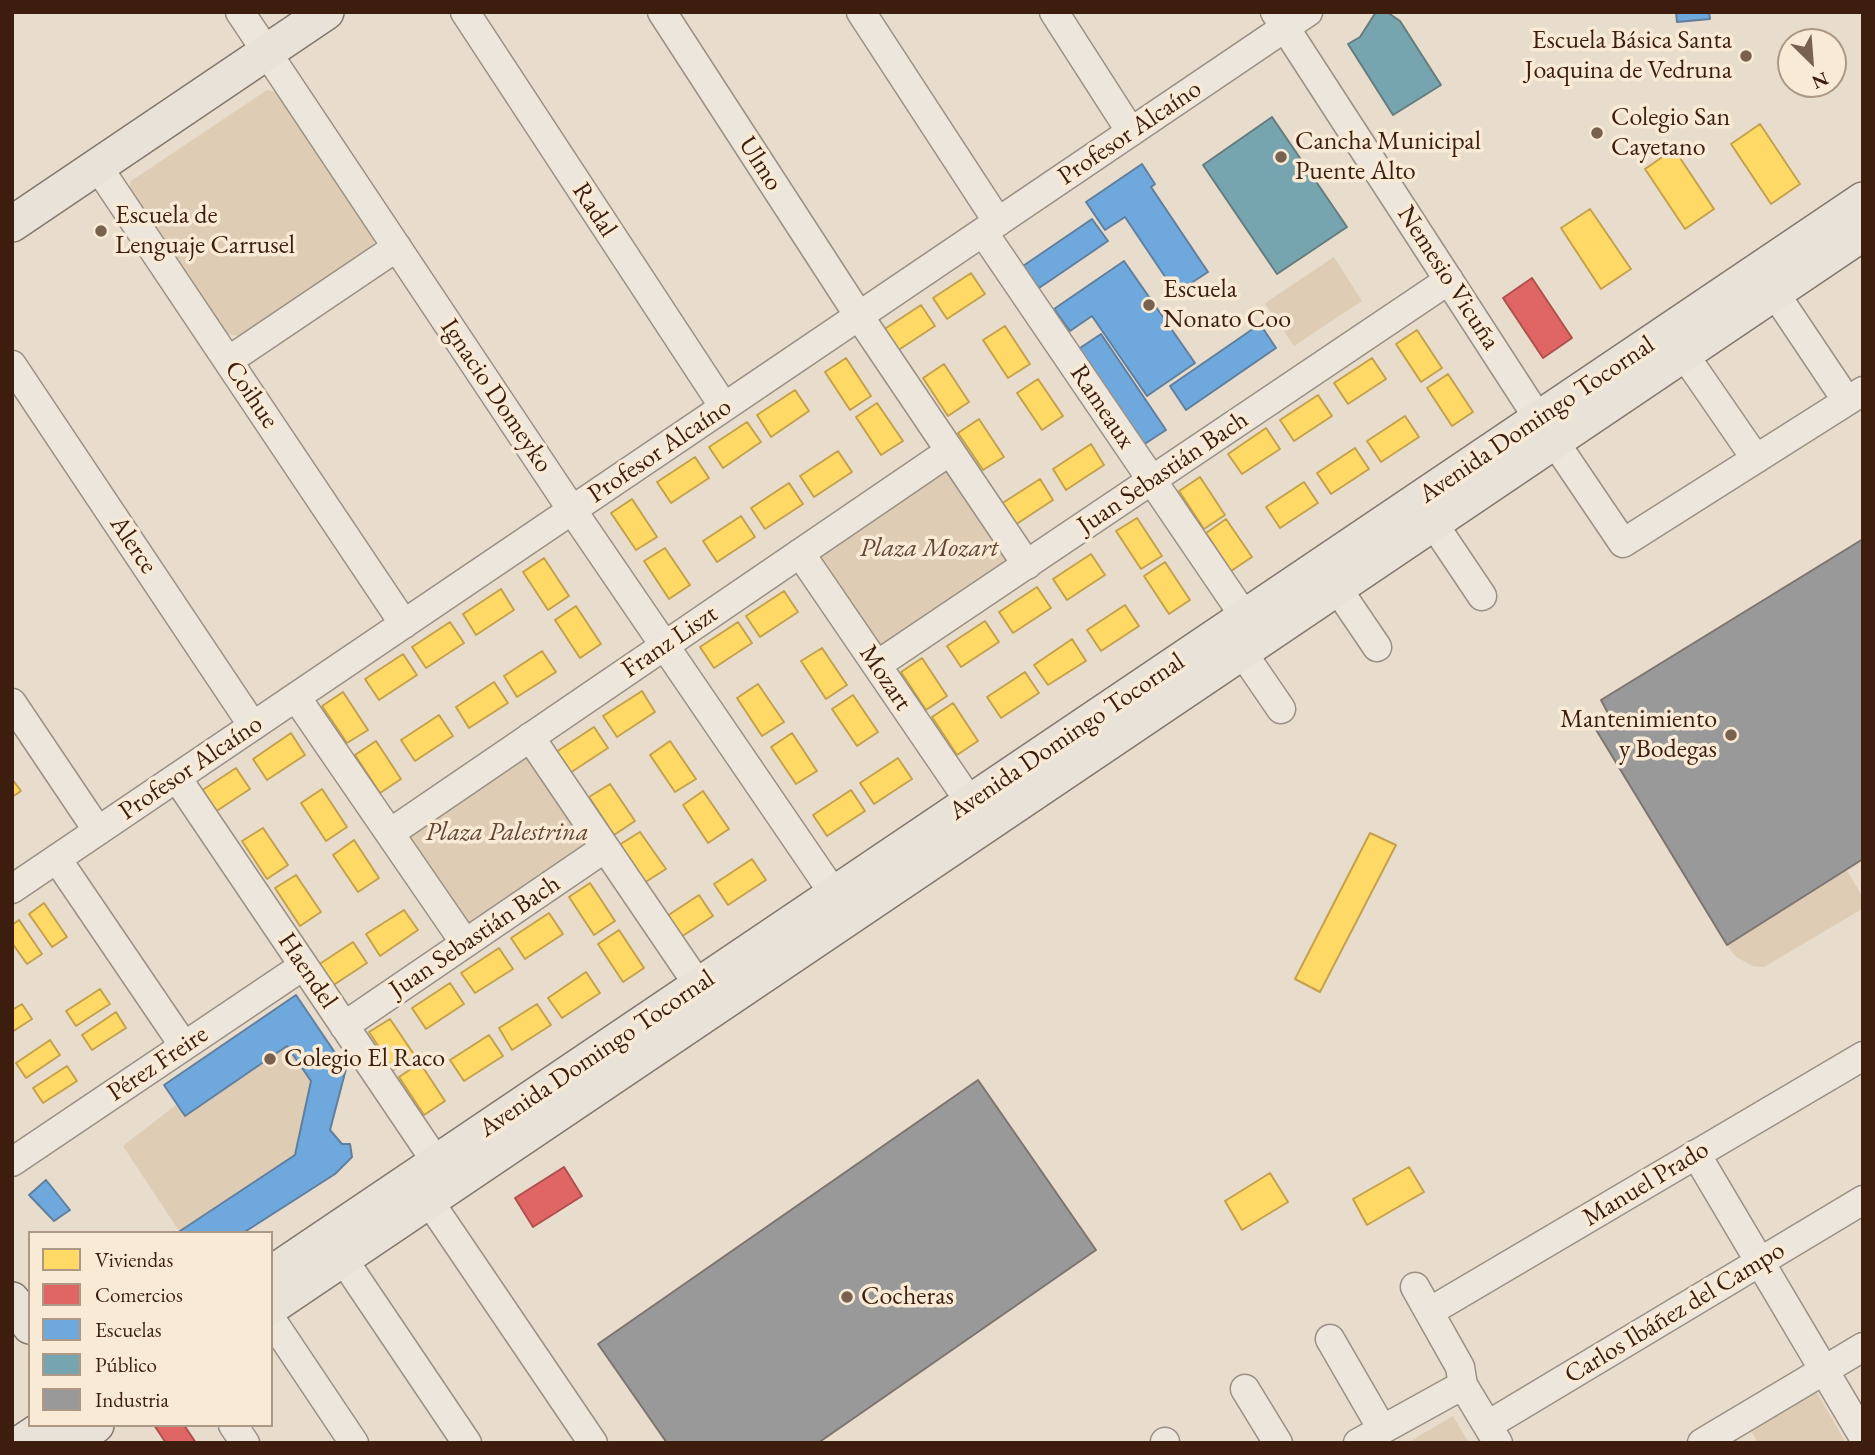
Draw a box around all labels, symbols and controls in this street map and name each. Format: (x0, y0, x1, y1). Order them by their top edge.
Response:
place label: Escuela Básica Santa Joaquina de Vedruna (1525, 25, 1732, 86)
north arrow (1777, 28, 1847, 98)
marker: Escuela Básica Santa Joaquina de Vedruna (1738, 48, 1754, 64)
text: N (1808, 66, 1832, 95)
street label: Profesor Alcaíno (1052, 73, 1208, 193)
place label: Colegio San Cayetano (1611, 102, 1730, 164)
marker: Colegio San Cayetano (1589, 125, 1605, 141)
place label: Cancha Municipal Puente Alto (1295, 126, 1481, 188)
street label: Ulmo (731, 131, 789, 197)
marker: Cancha Municipal Puente Alto (1273, 149, 1289, 165)
street label: Radal (565, 177, 623, 243)
place label: Escuela de Lenguaje Carrusel (115, 200, 295, 262)
street label: Nemesio Vicuña (1390, 200, 1506, 356)
marker: Escuela de Lenguaje Carrusel (93, 223, 109, 239)
place label: Escuela Nonato Coo (1163, 274, 1291, 336)
marker: Escuela Nonato Coo (1141, 297, 1157, 313)
street label: Ignacio Domeyko (433, 313, 559, 479)
street label: Avenida Domingo Tocornal (1413, 329, 1661, 511)
street label: Coihue (217, 355, 285, 435)
street label: Rameaux (1063, 359, 1141, 455)
street label: Profesor Alcaíno (582, 391, 738, 511)
street label: Juan Sebastián Bach (1072, 404, 1254, 542)
street label: Alerce (102, 510, 164, 580)
park label: Plaza Mozart (860, 533, 998, 565)
street label: Franz Liszt (616, 599, 724, 685)
street label: Mozart (852, 639, 918, 717)
street label: Avenida Domingo Tocornal (943, 646, 1191, 828)
place label: Mantenimiento y Bodegas (1560, 704, 1717, 766)
street label: Profesor Alcaíno (113, 708, 269, 828)
marker: Mantenimiento y Bodegas (1723, 727, 1739, 743)
park label: Plaza Palestrina (425, 817, 589, 849)
street label: Juan Sebastián Bach (384, 868, 566, 1006)
street label: Haendel (270, 927, 344, 1015)
street label: Avenida Domingo Tocornal (473, 963, 721, 1145)
street label: Pérez Freire (102, 1019, 214, 1109)
place label: Colegio El Raco (284, 1043, 445, 1075)
marker: Colegio El Raco (262, 1051, 278, 1067)
street label: Manuel Prado (1577, 1134, 1715, 1234)
legend (28, 1231, 273, 1427)
street label: Carlos Ibáñez del Campo (1559, 1235, 1791, 1391)
text: Viviendas (95, 1246, 173, 1273)
text: Comercios (95, 1281, 183, 1308)
place label: Cocheras (861, 1281, 954, 1313)
marker: Cocheras (839, 1289, 855, 1305)
text: Escuelas (95, 1316, 162, 1343)
text: Público (95, 1351, 157, 1378)
text: Industria (95, 1386, 169, 1413)

